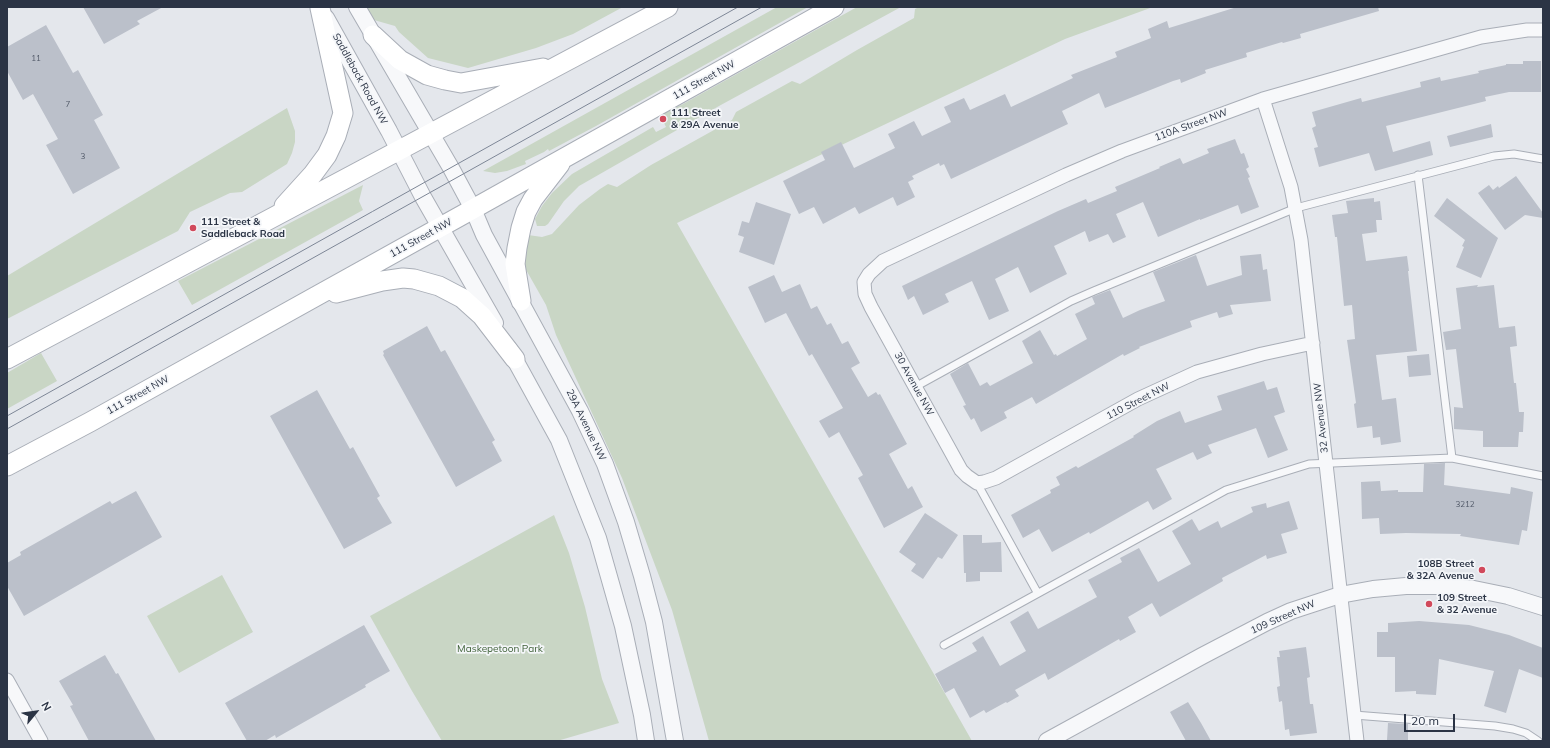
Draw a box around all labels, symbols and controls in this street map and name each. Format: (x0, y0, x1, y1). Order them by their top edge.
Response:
street label: Saddleback Road NW (330, 31, 390, 127)
house number: 11 (31, 54, 41, 64)
street label: 111 Street NW (671, 58, 737, 102)
house number: 7 (66, 100, 70, 110)
street label: 110A Street NW (1153, 106, 1229, 144)
place label: 111 Street & 29A Avenue (671, 107, 738, 130)
marker: 111 Street & 29A Avenue (658, 114, 668, 124)
house number: 3 (81, 152, 85, 162)
place label: 111 Street & Saddleback Road (201, 216, 285, 240)
street label: 111 Street NW (388, 216, 454, 260)
marker: 111 Street & Saddleback Road (188, 223, 198, 233)
street label: 30 Avenue NW (892, 350, 936, 418)
street label: 111 Street NW (105, 373, 171, 417)
street label: 110 Street NW (1104, 380, 1172, 422)
street label: 32 Avenue NW (1311, 382, 1331, 454)
street label: 29A Avenue NW (564, 387, 608, 463)
house number: 3212 (1455, 500, 1475, 510)
place label: 108B Street & 32A Avenue (1407, 558, 1474, 582)
marker: 108B Street & 32A Avenue (1477, 565, 1487, 575)
place label: 109 Street & 32 Avenue (1437, 592, 1497, 616)
street label: 109 Street NW (1249, 597, 1317, 637)
marker: 109 Street & 32 Avenue (1424, 599, 1434, 609)
park label: Maskepetoon Park (457, 643, 543, 655)
north arrow (16, 692, 56, 732)
text: N (38, 699, 55, 713)
scale bar (1406, 706, 1457, 732)
text: 20 m (1411, 713, 1439, 728)

